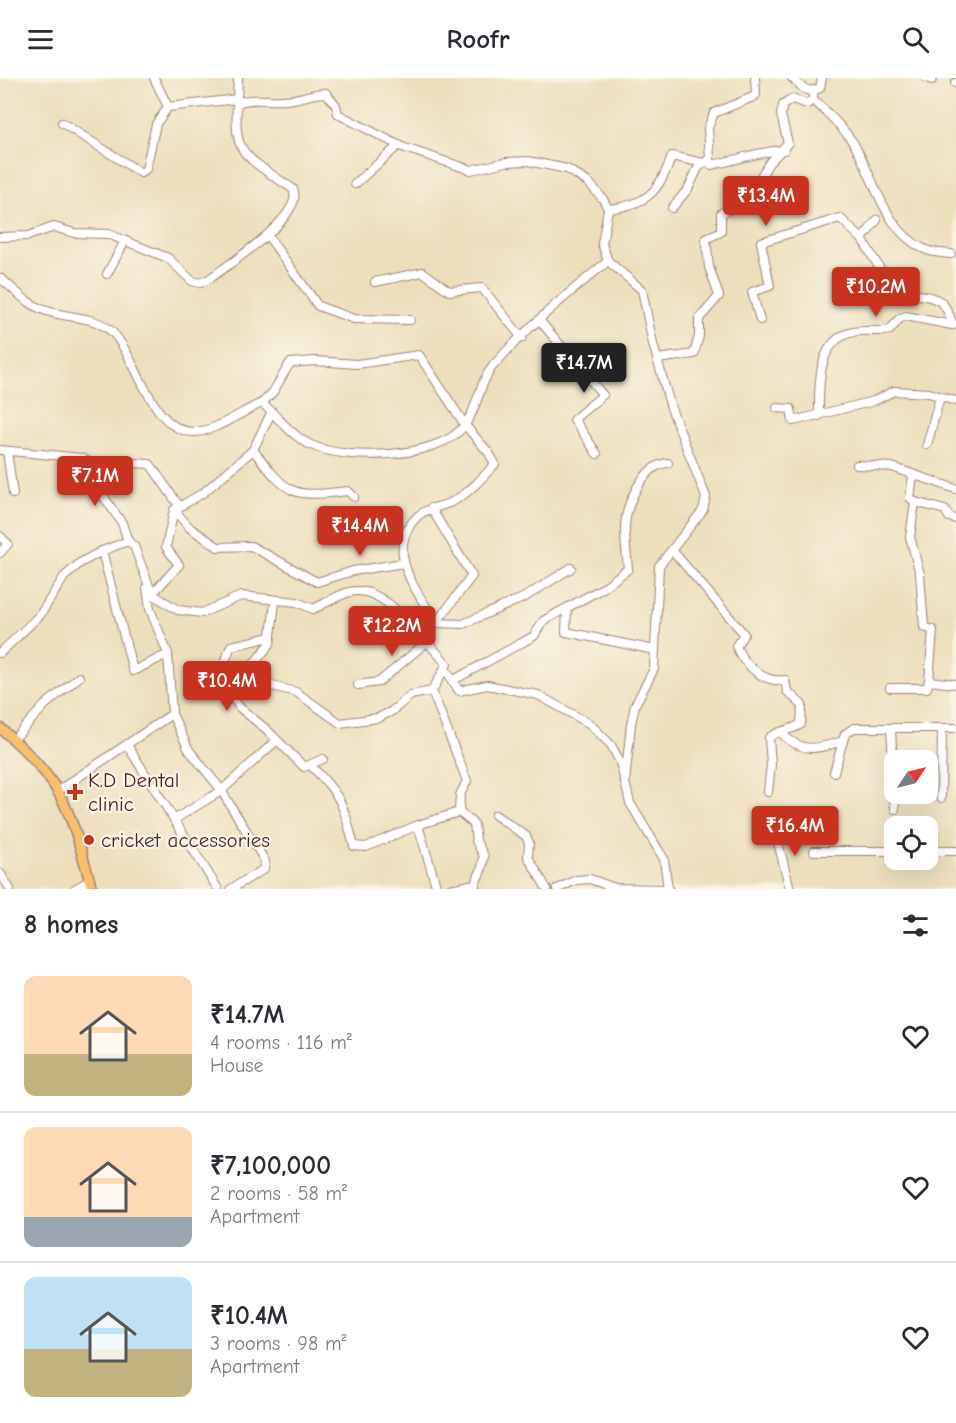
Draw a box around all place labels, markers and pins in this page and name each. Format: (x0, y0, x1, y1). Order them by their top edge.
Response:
pin: ₹13.4M (717, 176, 815, 227)
pin: ₹10.2M (827, 267, 925, 318)
pin: ₹14.7M (535, 343, 633, 394)
pin: ₹7.1M (53, 456, 137, 507)
pin: ₹14.4M (311, 506, 409, 557)
pin: ₹12.2M (343, 606, 441, 657)
pin: ₹10.4M (178, 661, 276, 712)
place label: K.D Dental clinic (88, 768, 179, 816)
marker: K.D Dental clinic (66, 783, 84, 801)
pin: ₹16.4M (746, 806, 844, 857)
place label: cricket accessories (101, 828, 270, 852)
marker: cricket accessories (82, 833, 96, 847)

